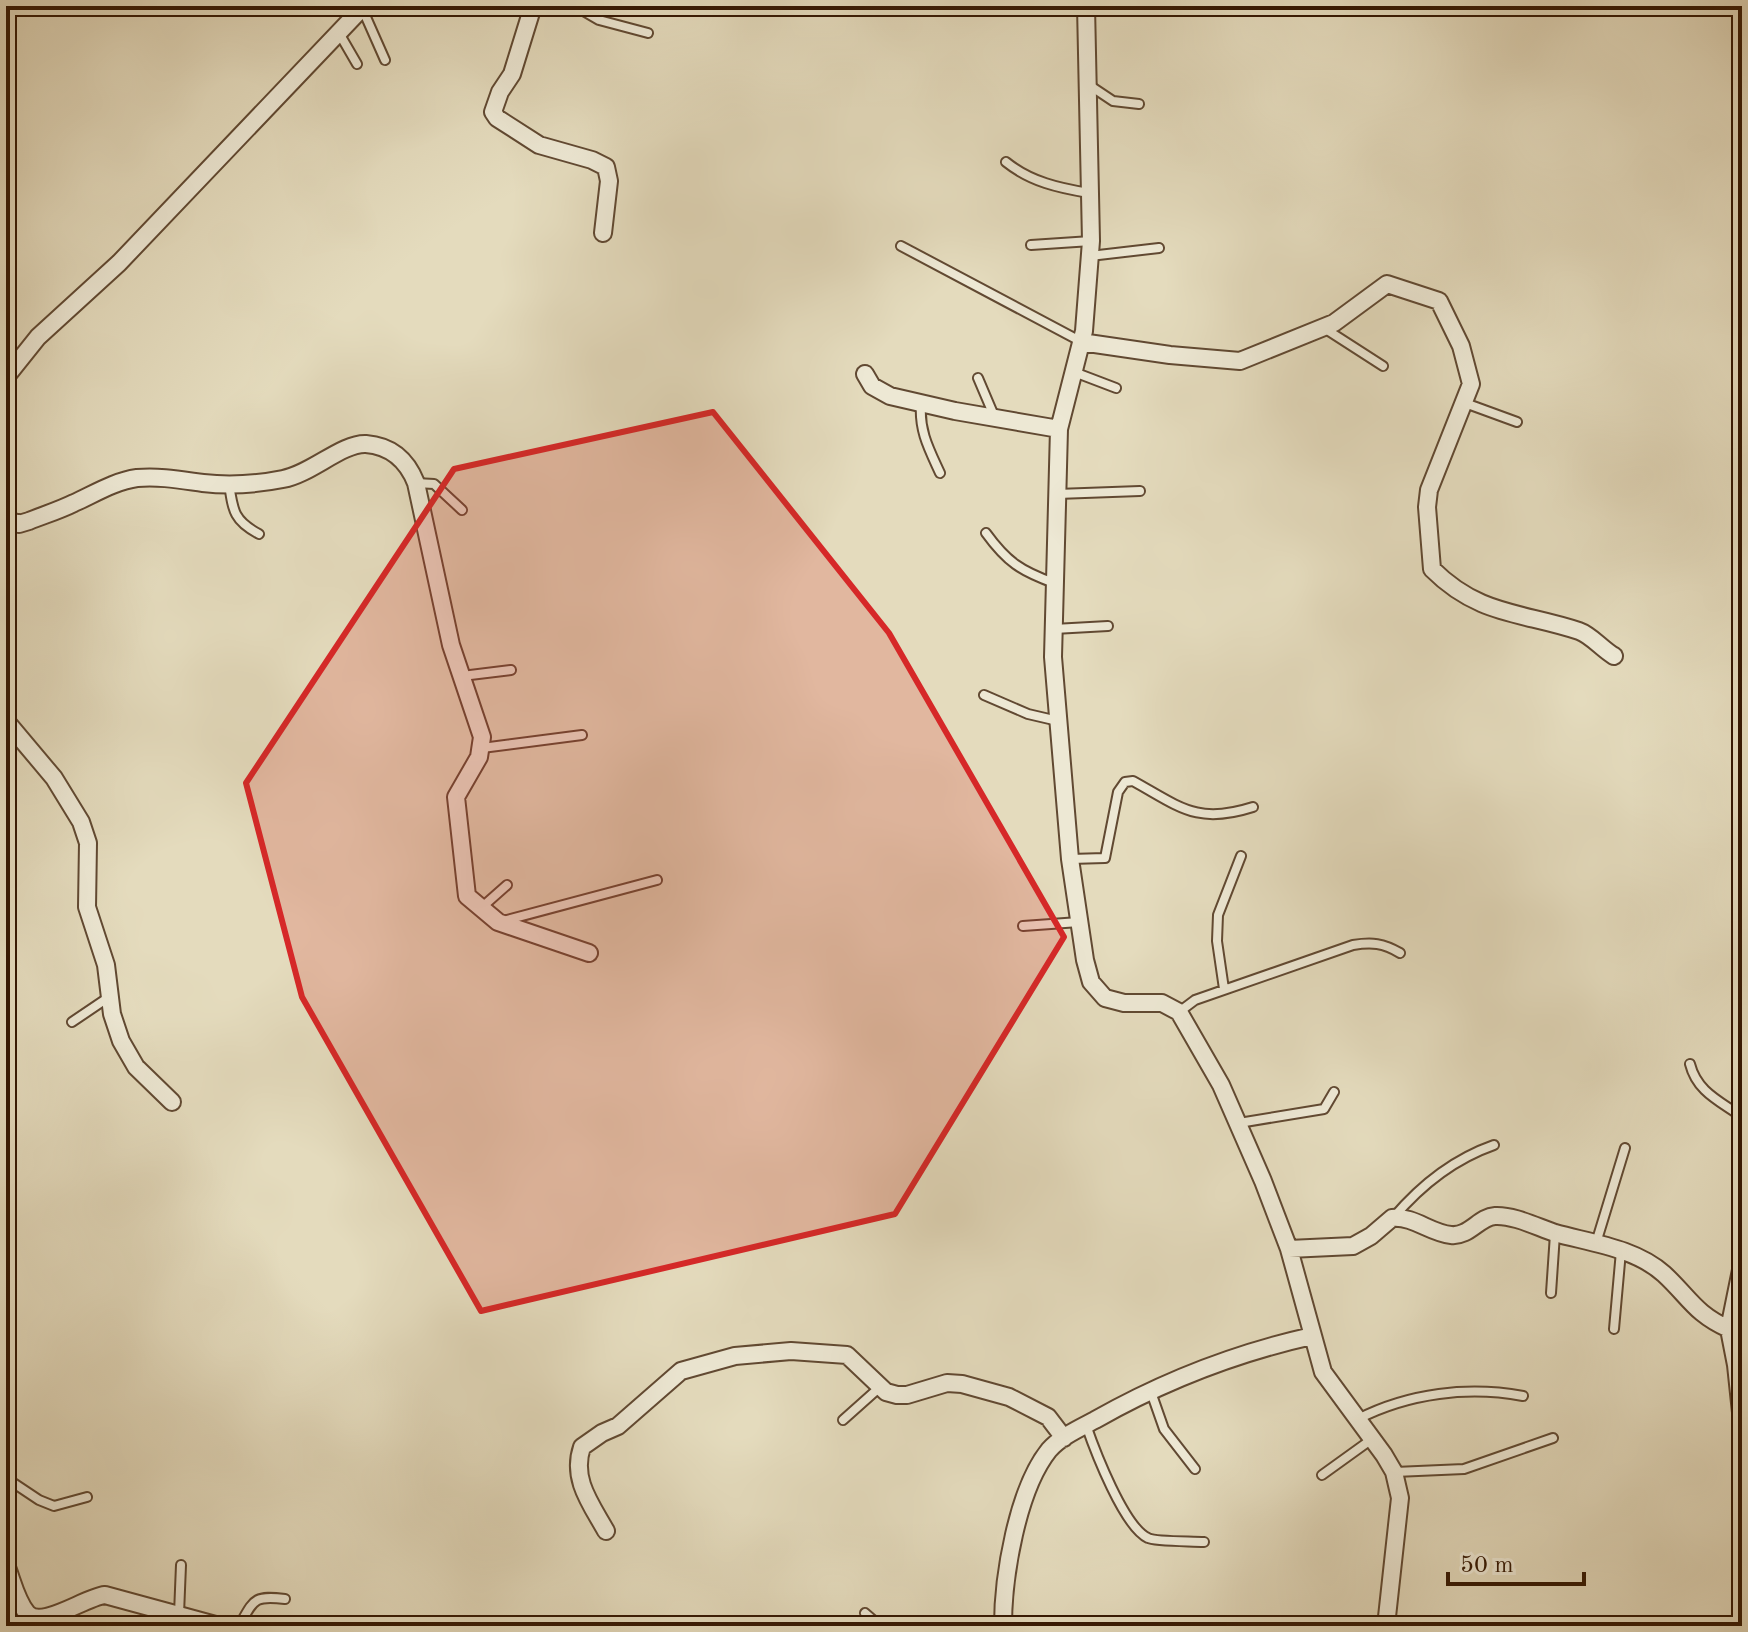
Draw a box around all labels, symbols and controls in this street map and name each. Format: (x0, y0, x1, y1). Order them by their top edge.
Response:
scale bar (1448, 1536, 1584, 1586)
text: 50 m (1460, 1554, 1514, 1578)

